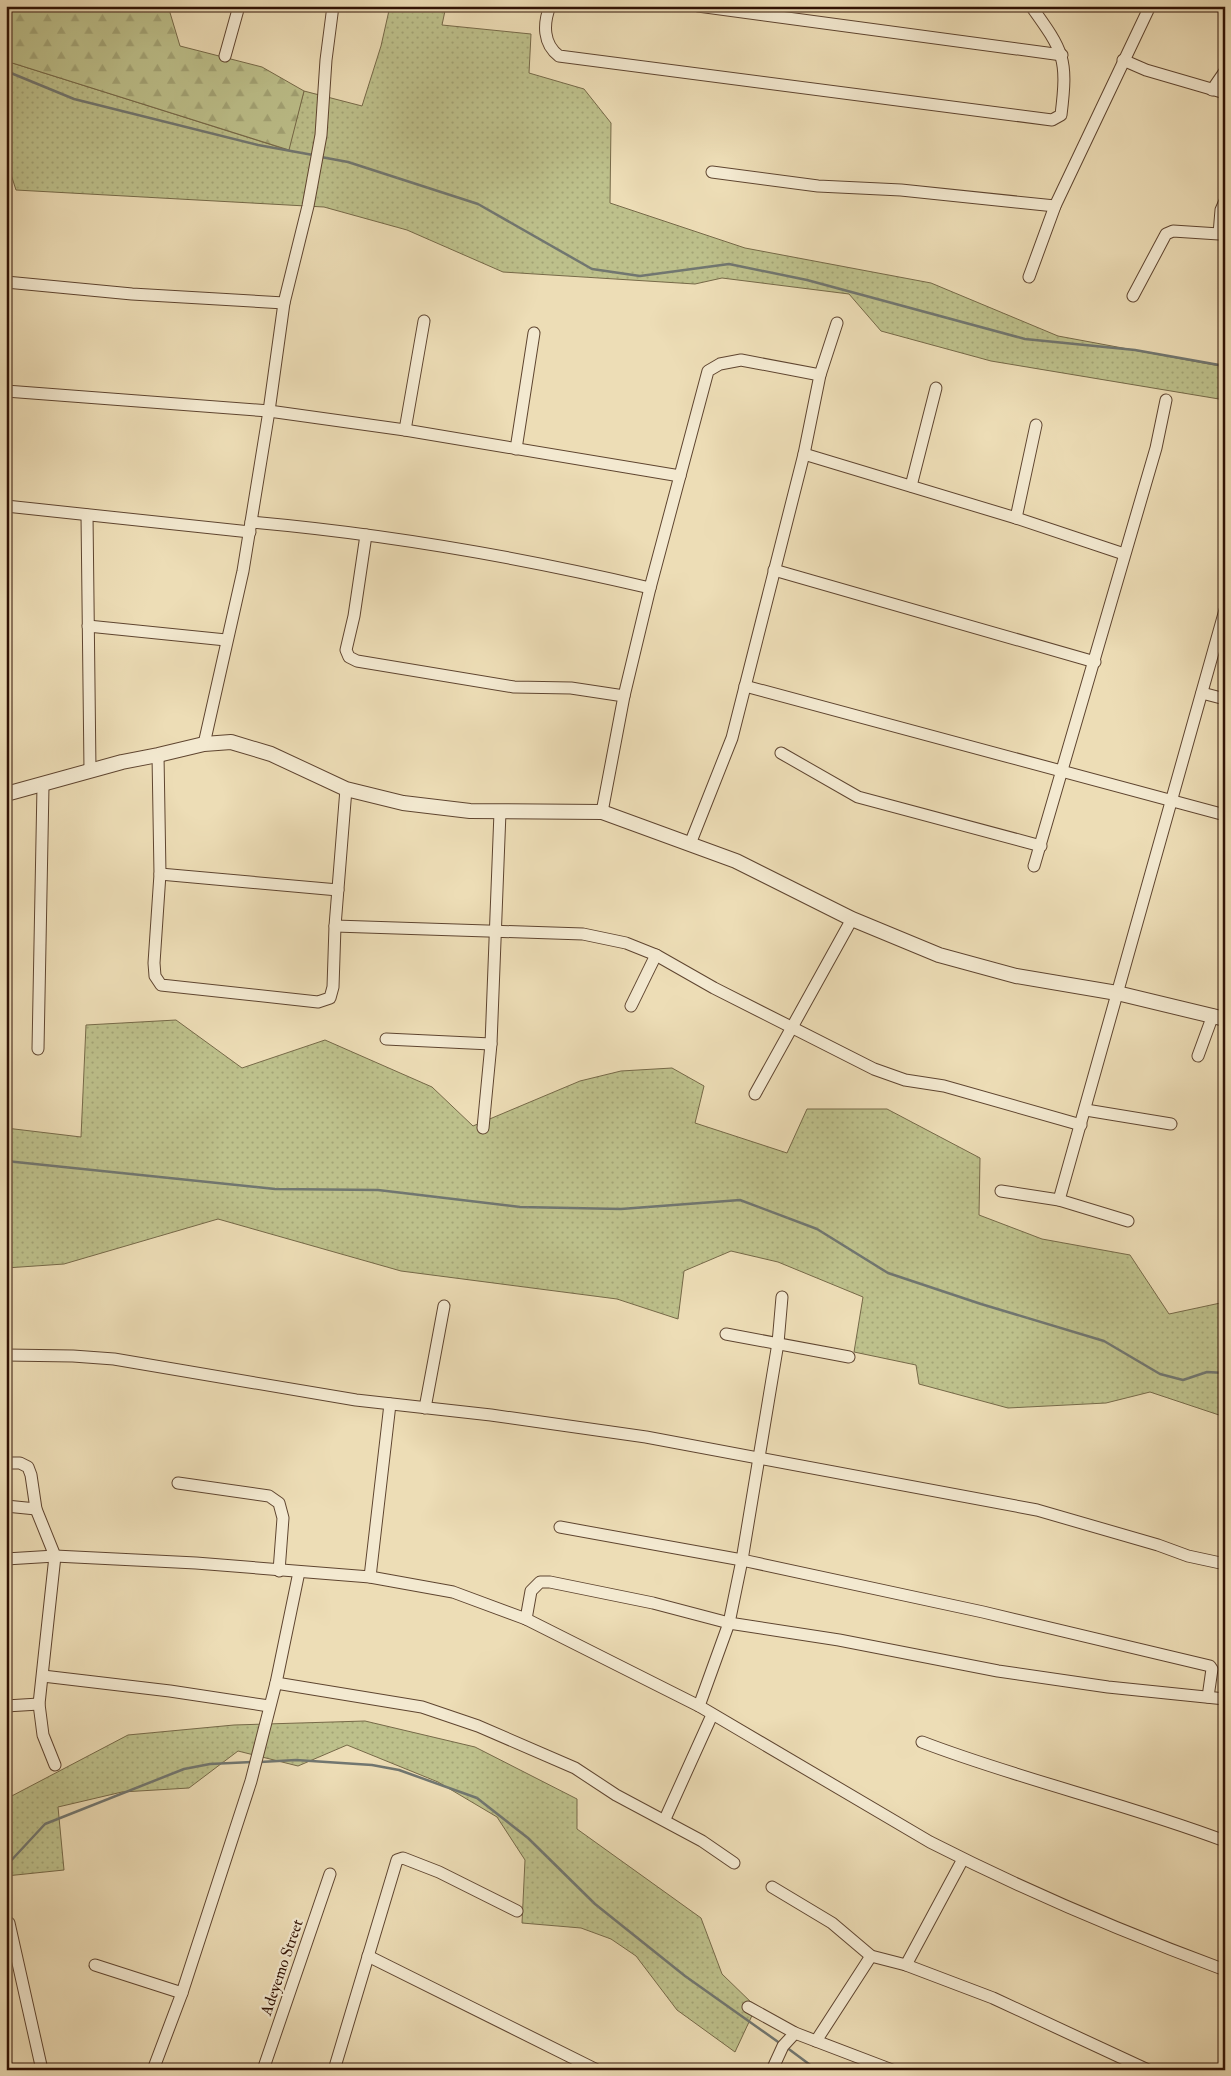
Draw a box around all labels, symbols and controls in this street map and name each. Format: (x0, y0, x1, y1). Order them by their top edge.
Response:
street label: Adeyemo Street (256, 1917, 308, 2019)

